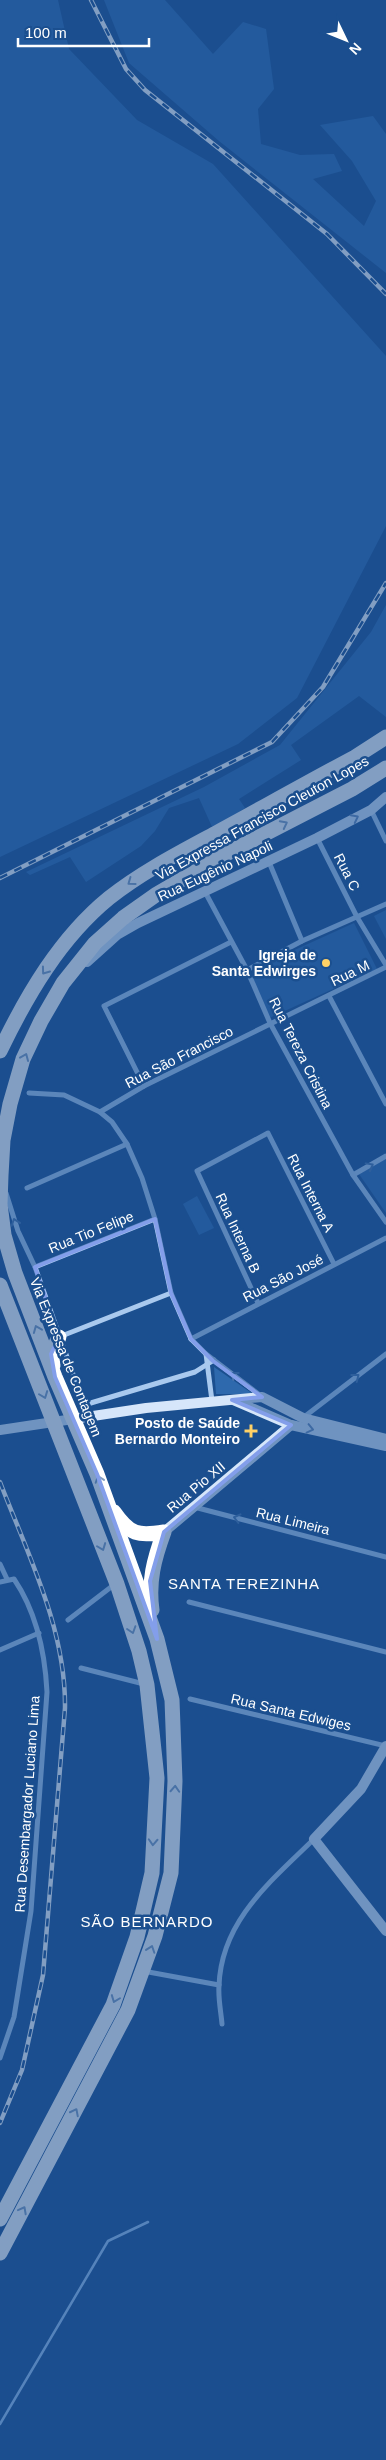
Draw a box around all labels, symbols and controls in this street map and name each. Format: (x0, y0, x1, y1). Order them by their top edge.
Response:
scale bar (18, 15, 149, 47)
north arrow (321, 15, 371, 65)
text: 100 m (25, 24, 67, 41)
text: N (346, 40, 365, 58)
street label: Via Expressa Francisco Cleuton Lopes (153, 753, 371, 883)
one-way arrow (350, 814, 359, 824)
one-way arrow (278, 820, 287, 830)
street label: Rua Eugênio Napoli (155, 837, 275, 905)
street label: Rua C (331, 851, 363, 893)
one-way arrow (127, 876, 137, 885)
place label: Igreja de Santa Edwirges (212, 947, 316, 979)
marker: Igreja de Santa Edwirges (320, 957, 332, 969)
street label: Rua M (328, 957, 372, 989)
one-way arrow (41, 966, 51, 975)
street label: Rua Tereza Cristina (266, 995, 336, 1111)
street label: Rua São Francisco (122, 1023, 236, 1091)
one-way arrow (18, 1053, 29, 1062)
street label: Rua Interna A (284, 1151, 338, 1235)
one-way arrow (364, 1162, 373, 1172)
street label: Rua Interna B (212, 1190, 264, 1276)
street label: Rua Tio Felipe (46, 1208, 136, 1256)
one-way arrow (11, 1218, 21, 1227)
street label: Rua São José (240, 1251, 326, 1305)
street label: Via Expressa de Contagem (27, 1275, 105, 1439)
one-way arrow (33, 1325, 43, 1334)
one-way arrow (230, 1372, 240, 1381)
one-way arrow (350, 1374, 360, 1383)
one-way arrow (39, 1390, 49, 1398)
place label: Posto de Saúde Bernardo Monteiro (115, 1415, 240, 1447)
one-way arrow (305, 1423, 314, 1434)
marker: Posto de Saúde Bernardo Monteiro (244, 1424, 258, 1438)
street label: Rua Pio XII (164, 1458, 228, 1516)
one-way arrow (95, 1476, 105, 1484)
street label: Rua Limeira (254, 1504, 332, 1538)
one-way arrow (233, 1513, 242, 1524)
one-way arrow (96, 1542, 106, 1550)
district label: SANTA TEREZINHA (168, 1575, 320, 1592)
one-way arrow (126, 1625, 136, 1633)
street label: Rua Santa Edwiges (229, 1690, 353, 1734)
street label: Rua Desembargador Luciano Lima (11, 1695, 43, 1913)
one-way arrow (169, 1785, 180, 1793)
one-way arrow (148, 1838, 159, 1846)
district label: SÃO BERNARDO (81, 1913, 213, 1930)
one-way arrow (145, 1945, 155, 1953)
one-way arrow (111, 1994, 121, 2003)
one-way arrow (69, 2108, 79, 2117)
one-way arrow (17, 2207, 27, 2216)

